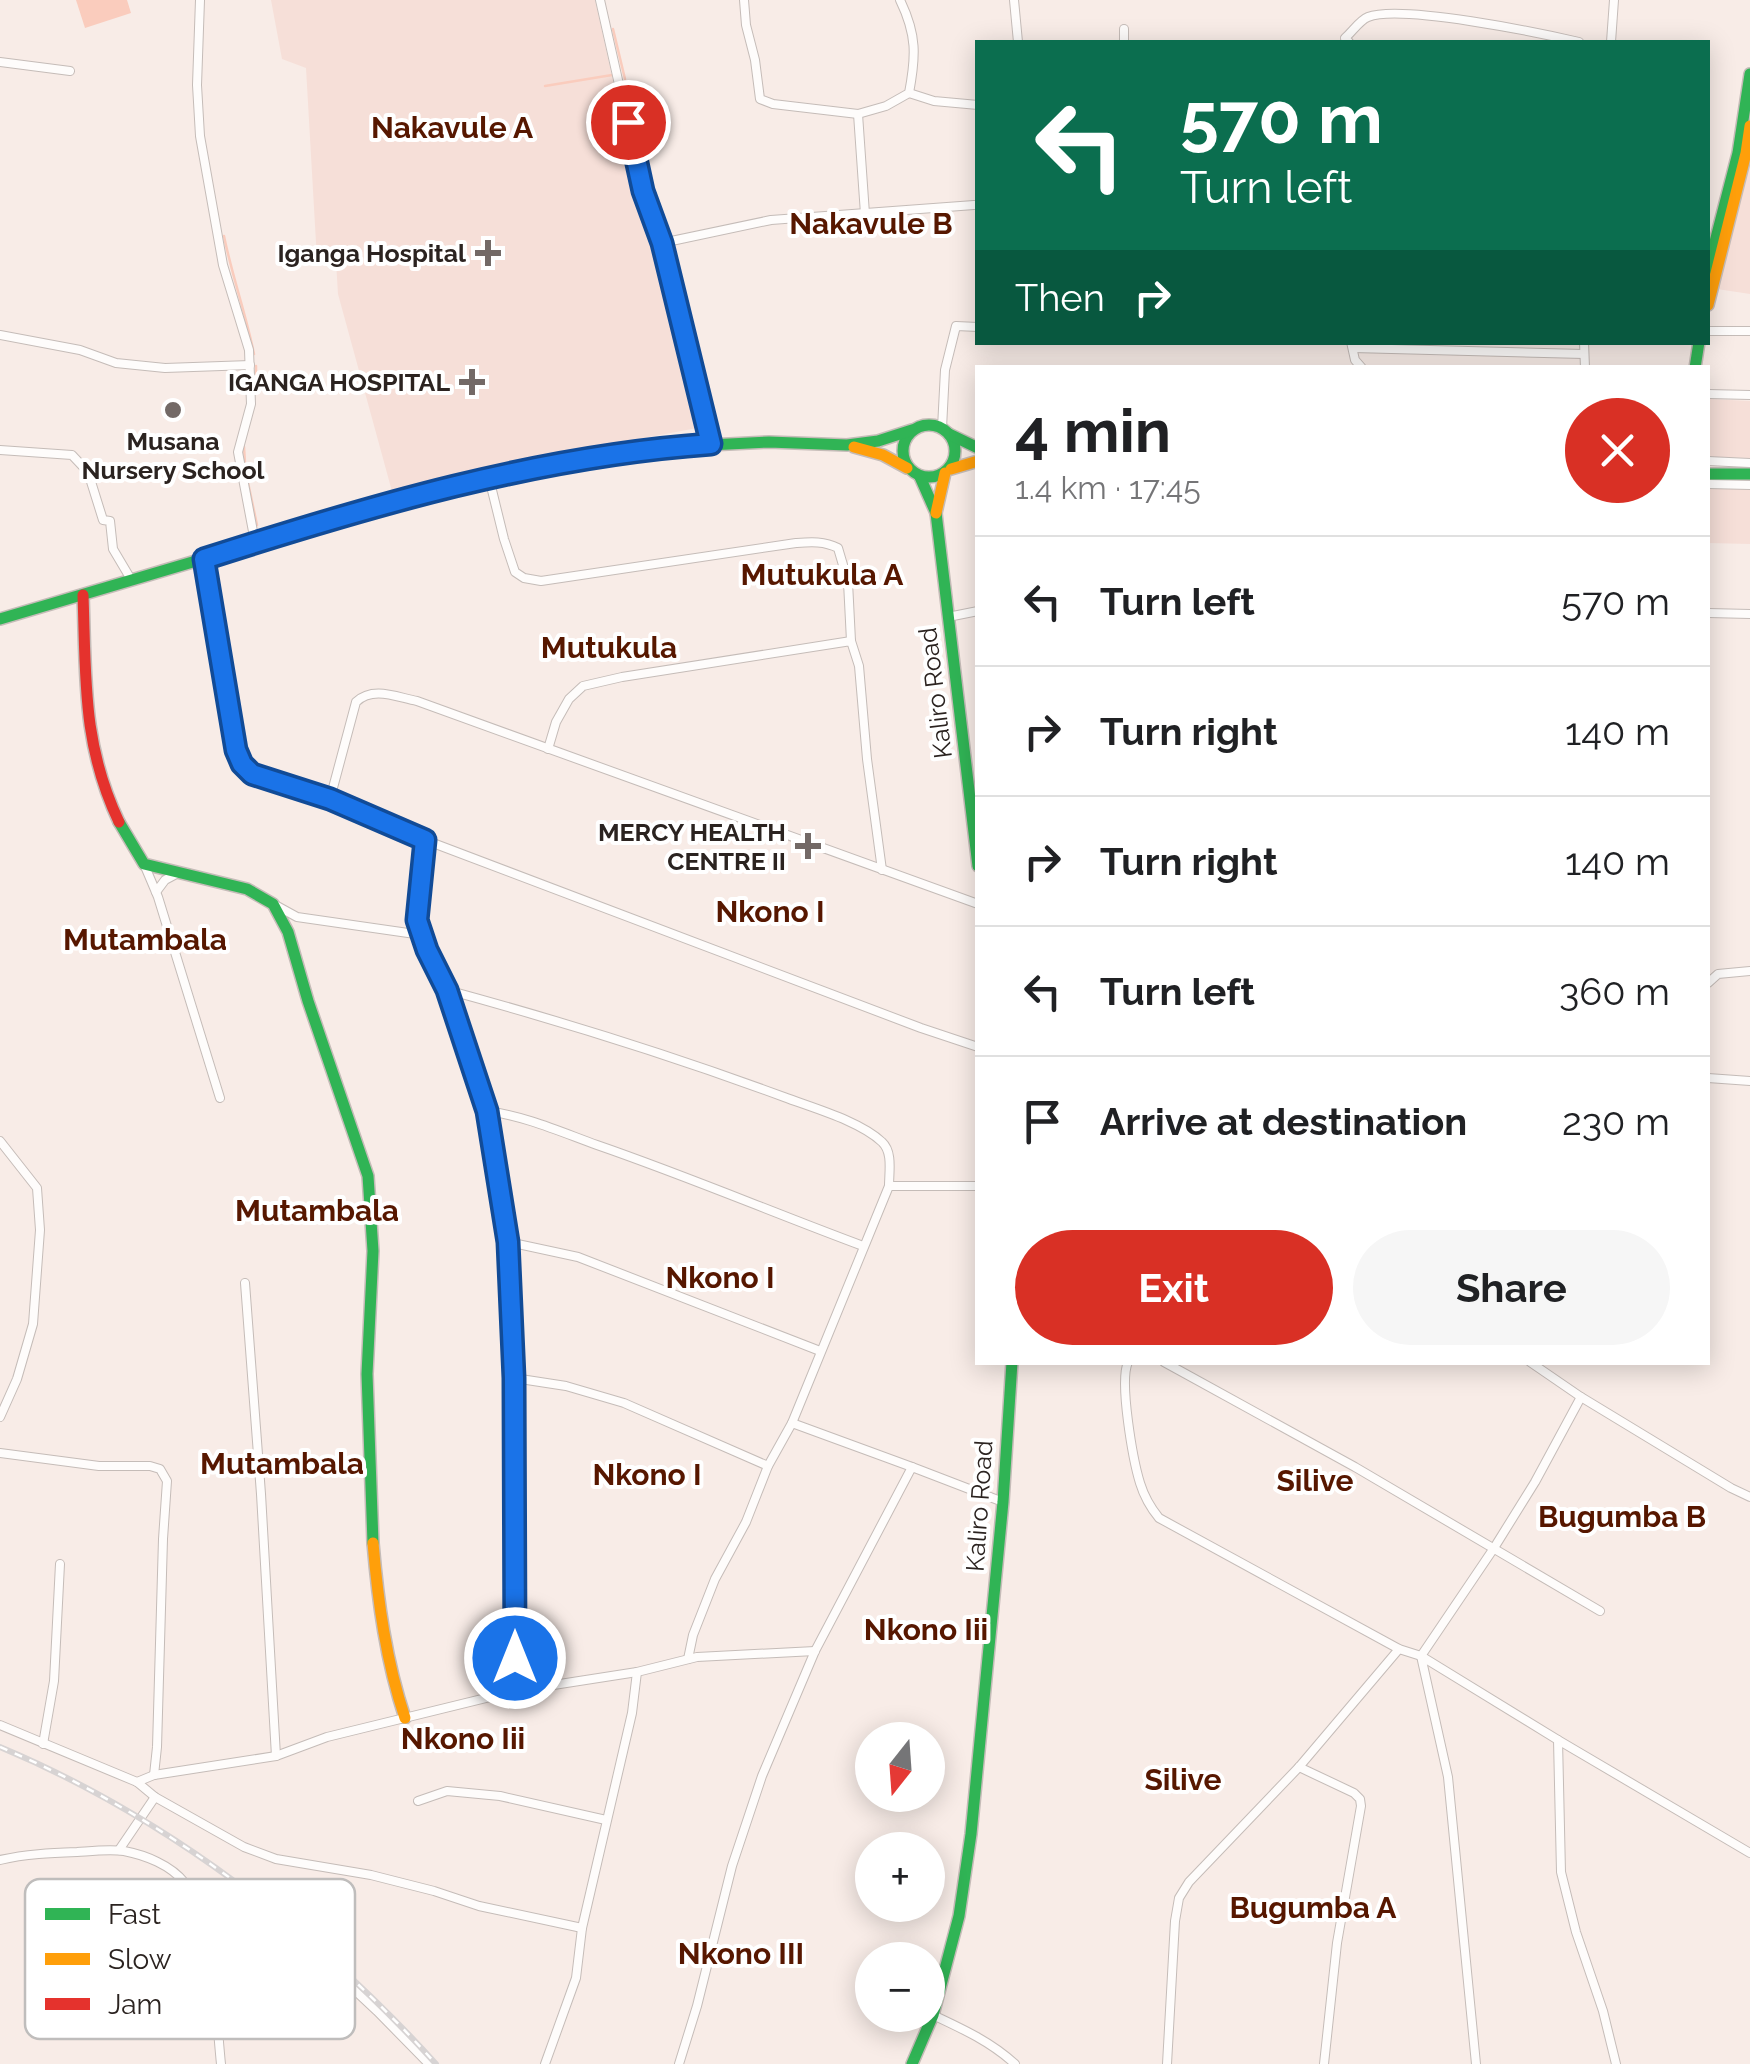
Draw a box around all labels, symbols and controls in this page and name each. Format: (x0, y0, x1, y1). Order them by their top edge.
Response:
text: 570 m (1180, 77, 1383, 159)
pin (586, 80, 671, 165)
icon: left (1015, 80, 1145, 210)
icon: arrive (601, 95, 656, 150)
district label: Nakavule A (371, 110, 534, 145)
text: Turn left (1180, 161, 1352, 214)
district label: Nakavule B (789, 206, 953, 241)
place label: Iganga Hospital (278, 238, 466, 268)
marker: Iganga Hospital (475, 240, 501, 266)
icon: right (1125, 270, 1180, 325)
text: Then (1015, 275, 1105, 320)
place label: IGANGA HOSPITAL (228, 367, 450, 397)
marker: IGANGA HOSPITAL (459, 369, 485, 395)
text: 4 min (1015, 396, 1171, 466)
button: close (1565, 398, 1670, 503)
marker: Musana Nursery School (162, 399, 184, 421)
place label: Musana Nursery School (81, 426, 265, 485)
text: 1.4 km · 17:45 (1015, 469, 1201, 506)
district label: Mutukula A (741, 557, 904, 592)
icon: left (1015, 574, 1070, 629)
text: Turn left (1100, 579, 1255, 624)
text: 570 m (1561, 579, 1670, 624)
street label: Kaliro Road (912, 626, 958, 760)
district label: Mutukula (541, 630, 677, 665)
icon: right (1015, 704, 1070, 759)
text: Turn right (1100, 709, 1277, 754)
text: 140 m (1565, 709, 1670, 754)
place label: MERCY HEALTH CENTRE II (598, 817, 786, 876)
marker: MERCY HEALTH CENTRE II (795, 833, 821, 859)
icon: right (1015, 834, 1070, 889)
text: Turn right (1100, 839, 1277, 884)
text: 140 m (1565, 839, 1670, 884)
district label: Nkono I (715, 894, 825, 929)
district label: Mutambala (63, 922, 227, 957)
icon: left (1015, 964, 1070, 1019)
text: Turn left (1100, 969, 1255, 1014)
text: 360 m (1559, 969, 1670, 1014)
icon: arrive (1015, 1094, 1070, 1149)
text: Arrive at destination (1100, 1099, 1467, 1144)
text: 230 m (1562, 1099, 1670, 1144)
district label: Mutambala (235, 1193, 399, 1228)
button: Exit (1015, 1230, 1333, 1345)
button: Share (1353, 1230, 1670, 1345)
district label: Nkono I (665, 1260, 775, 1295)
street label: Kaliro Road (959, 1439, 999, 1573)
district label: Mutambala (200, 1446, 364, 1481)
district label: Nkono I (592, 1457, 702, 1492)
district label: Silive (1276, 1463, 1354, 1498)
district label: Bugumba B (1538, 1499, 1706, 1534)
position arrow (463, 1606, 567, 1710)
district label: Nkono Iii (864, 1612, 988, 1647)
district label: Nkono Iii (401, 1721, 525, 1756)
north arrow (855, 1722, 945, 1812)
map controls (855, 1722, 945, 2032)
district label: Silive (1144, 1762, 1222, 1797)
button: + (855, 1832, 945, 1922)
legend (25, 1879, 355, 2039)
district label: Bugumba A (1229, 1890, 1397, 1925)
text: Fast (108, 1898, 161, 1931)
district label: Nkono III (678, 1936, 804, 1971)
button: − (855, 1942, 945, 2032)
text: Slow (108, 1943, 172, 1976)
text: Jam (108, 1988, 162, 2021)

